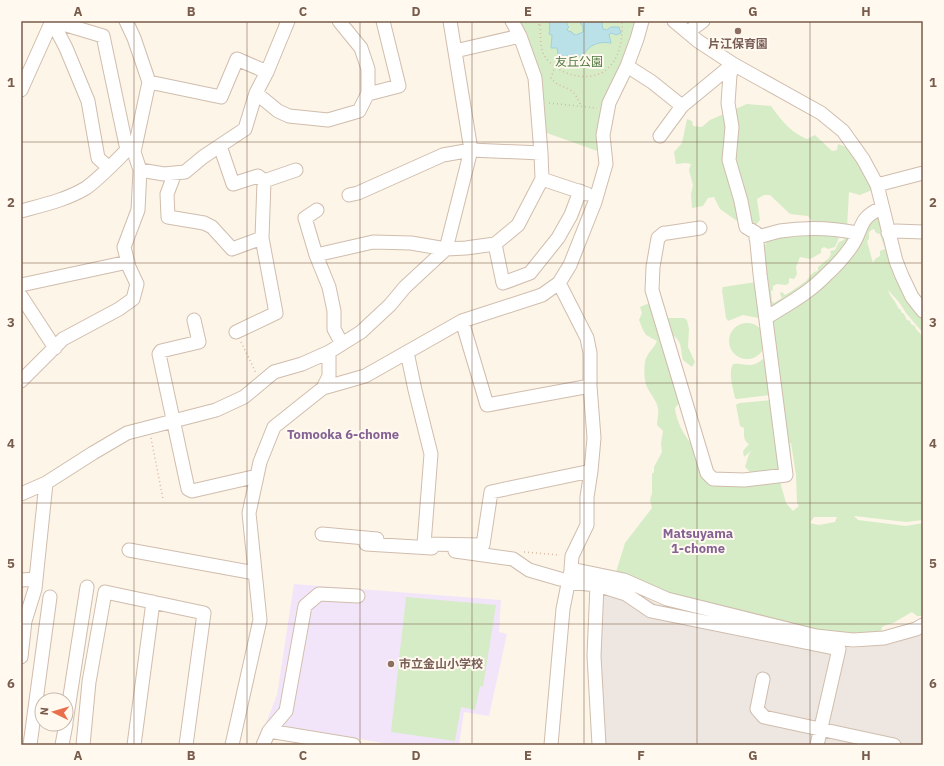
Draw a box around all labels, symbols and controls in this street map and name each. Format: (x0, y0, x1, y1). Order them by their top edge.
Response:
text: A (74, 3, 83, 20)
text: B (187, 3, 196, 20)
text: C (299, 3, 308, 20)
text: D (411, 3, 421, 20)
text: E (524, 3, 532, 20)
text: F (637, 3, 645, 20)
text: G (748, 3, 758, 20)
text: H (861, 3, 871, 20)
marker: 片江保育園 (733, 26, 743, 36)
place label: 片江保育園 (708, 36, 768, 51)
park label: 友丘公園 (555, 54, 603, 69)
text: 1 (7, 74, 15, 91)
text: 1 (929, 74, 937, 91)
text: 2 (7, 194, 15, 211)
text: 2 (929, 194, 937, 211)
text: 3 (7, 314, 15, 331)
text: 3 (929, 314, 937, 331)
district label: Tomooka 6-chome (287, 426, 399, 443)
text: 4 (7, 435, 15, 452)
text: 4 (929, 435, 937, 452)
district label: Matsuyama 1-chome (663, 525, 733, 557)
text: 5 (7, 555, 15, 572)
text: 5 (929, 555, 937, 572)
place label: 市立金山小学校 (399, 656, 483, 671)
marker: 市立金山小学校 (386, 659, 396, 669)
text: 6 (7, 675, 15, 692)
text: 6 (929, 675, 937, 692)
north arrow (34, 692, 74, 732)
text: N (37, 707, 51, 716)
text: A (74, 747, 83, 764)
text: B (187, 747, 196, 764)
text: C (299, 747, 308, 764)
text: D (411, 747, 421, 764)
text: E (524, 747, 532, 764)
text: F (637, 747, 645, 764)
text: G (748, 747, 758, 764)
text: H (861, 747, 871, 764)

